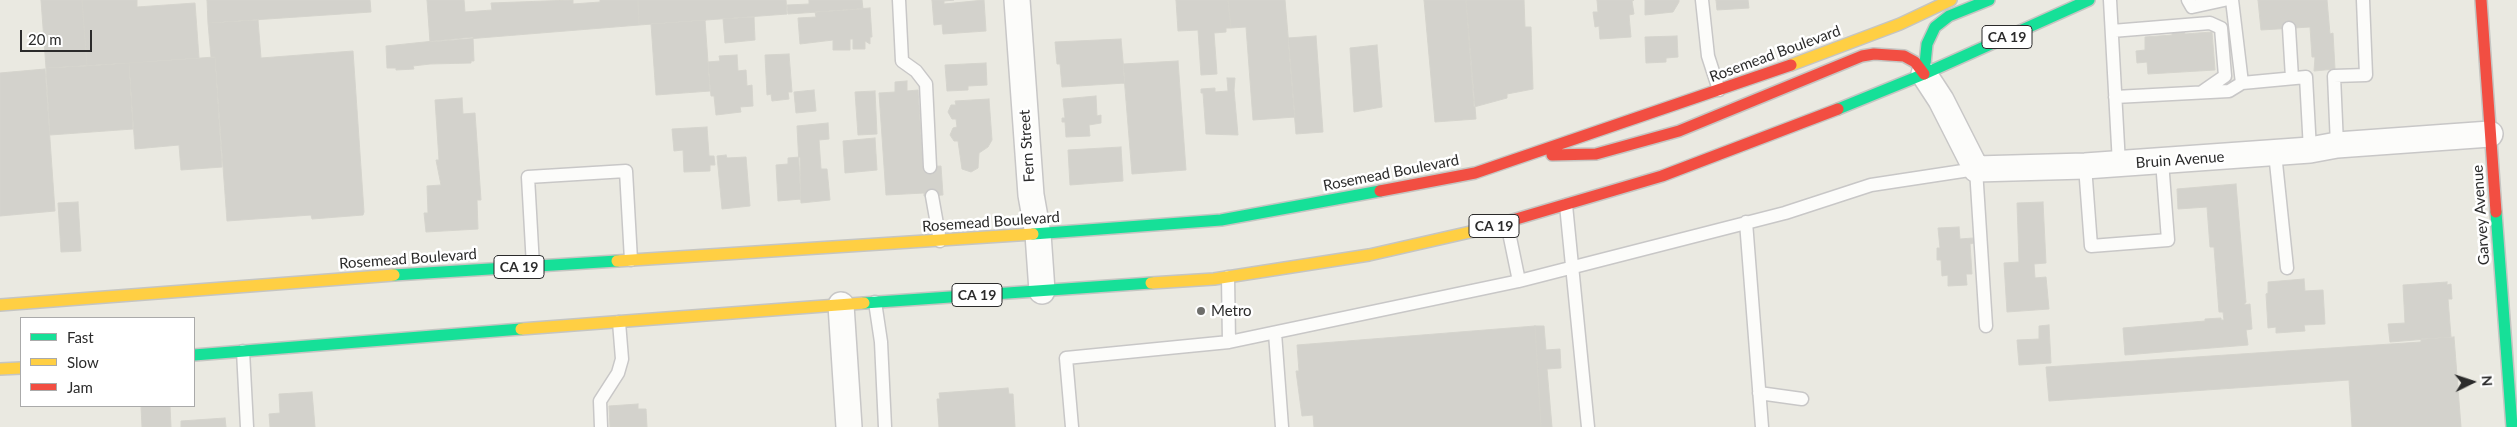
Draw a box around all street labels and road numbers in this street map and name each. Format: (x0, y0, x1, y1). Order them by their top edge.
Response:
street label: Rosemead Boulevard (1707, 22, 1843, 86)
road number: CA 19 (1982, 26, 2032, 48)
street label: Fern Street (1015, 109, 1039, 183)
street label: Bruin Avenue (2135, 148, 2225, 172)
street label: Rosemead Boulevard (1321, 151, 1461, 195)
street label: Garvey Avenue (2469, 164, 2493, 266)
street label: Rosemead Boulevard (921, 208, 1061, 236)
road number: CA 19 (1469, 215, 1519, 238)
street label: Rosemead Boulevard (338, 245, 478, 273)
road number: CA 19 (494, 256, 544, 278)
road number: CA 19 (952, 284, 1002, 306)

